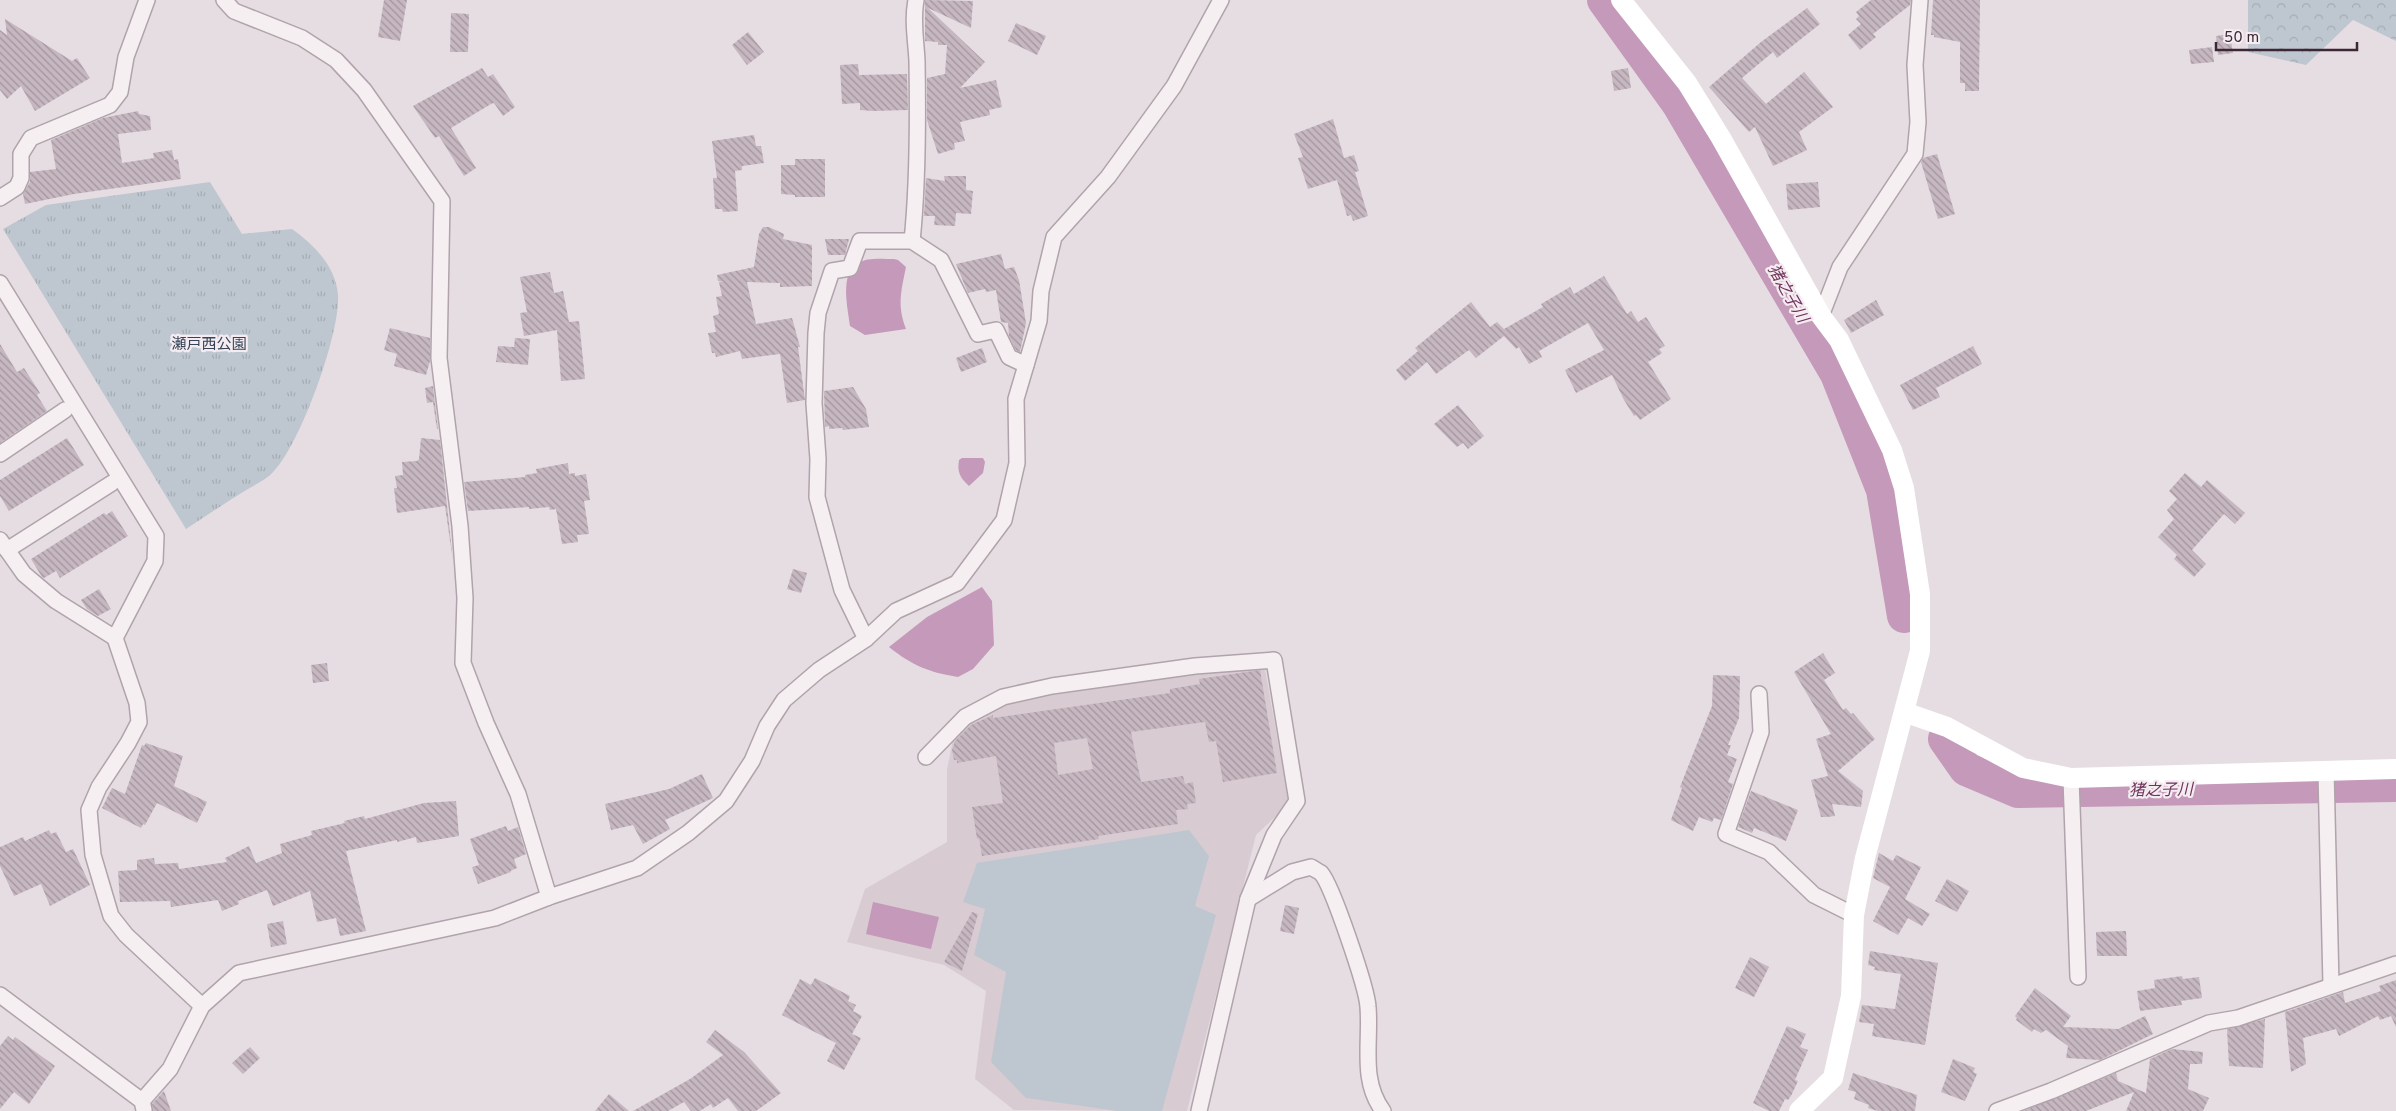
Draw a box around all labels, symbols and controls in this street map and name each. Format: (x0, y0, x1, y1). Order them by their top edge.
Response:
scale bar (2216, 20, 2357, 52)
text: 50 m (2224, 29, 2259, 48)
water label: 猪之子川 (1763, 261, 1813, 328)
park label: 瀬戸西公園 (171, 336, 247, 355)
water label: 猪之子川 (2129, 780, 2195, 802)

